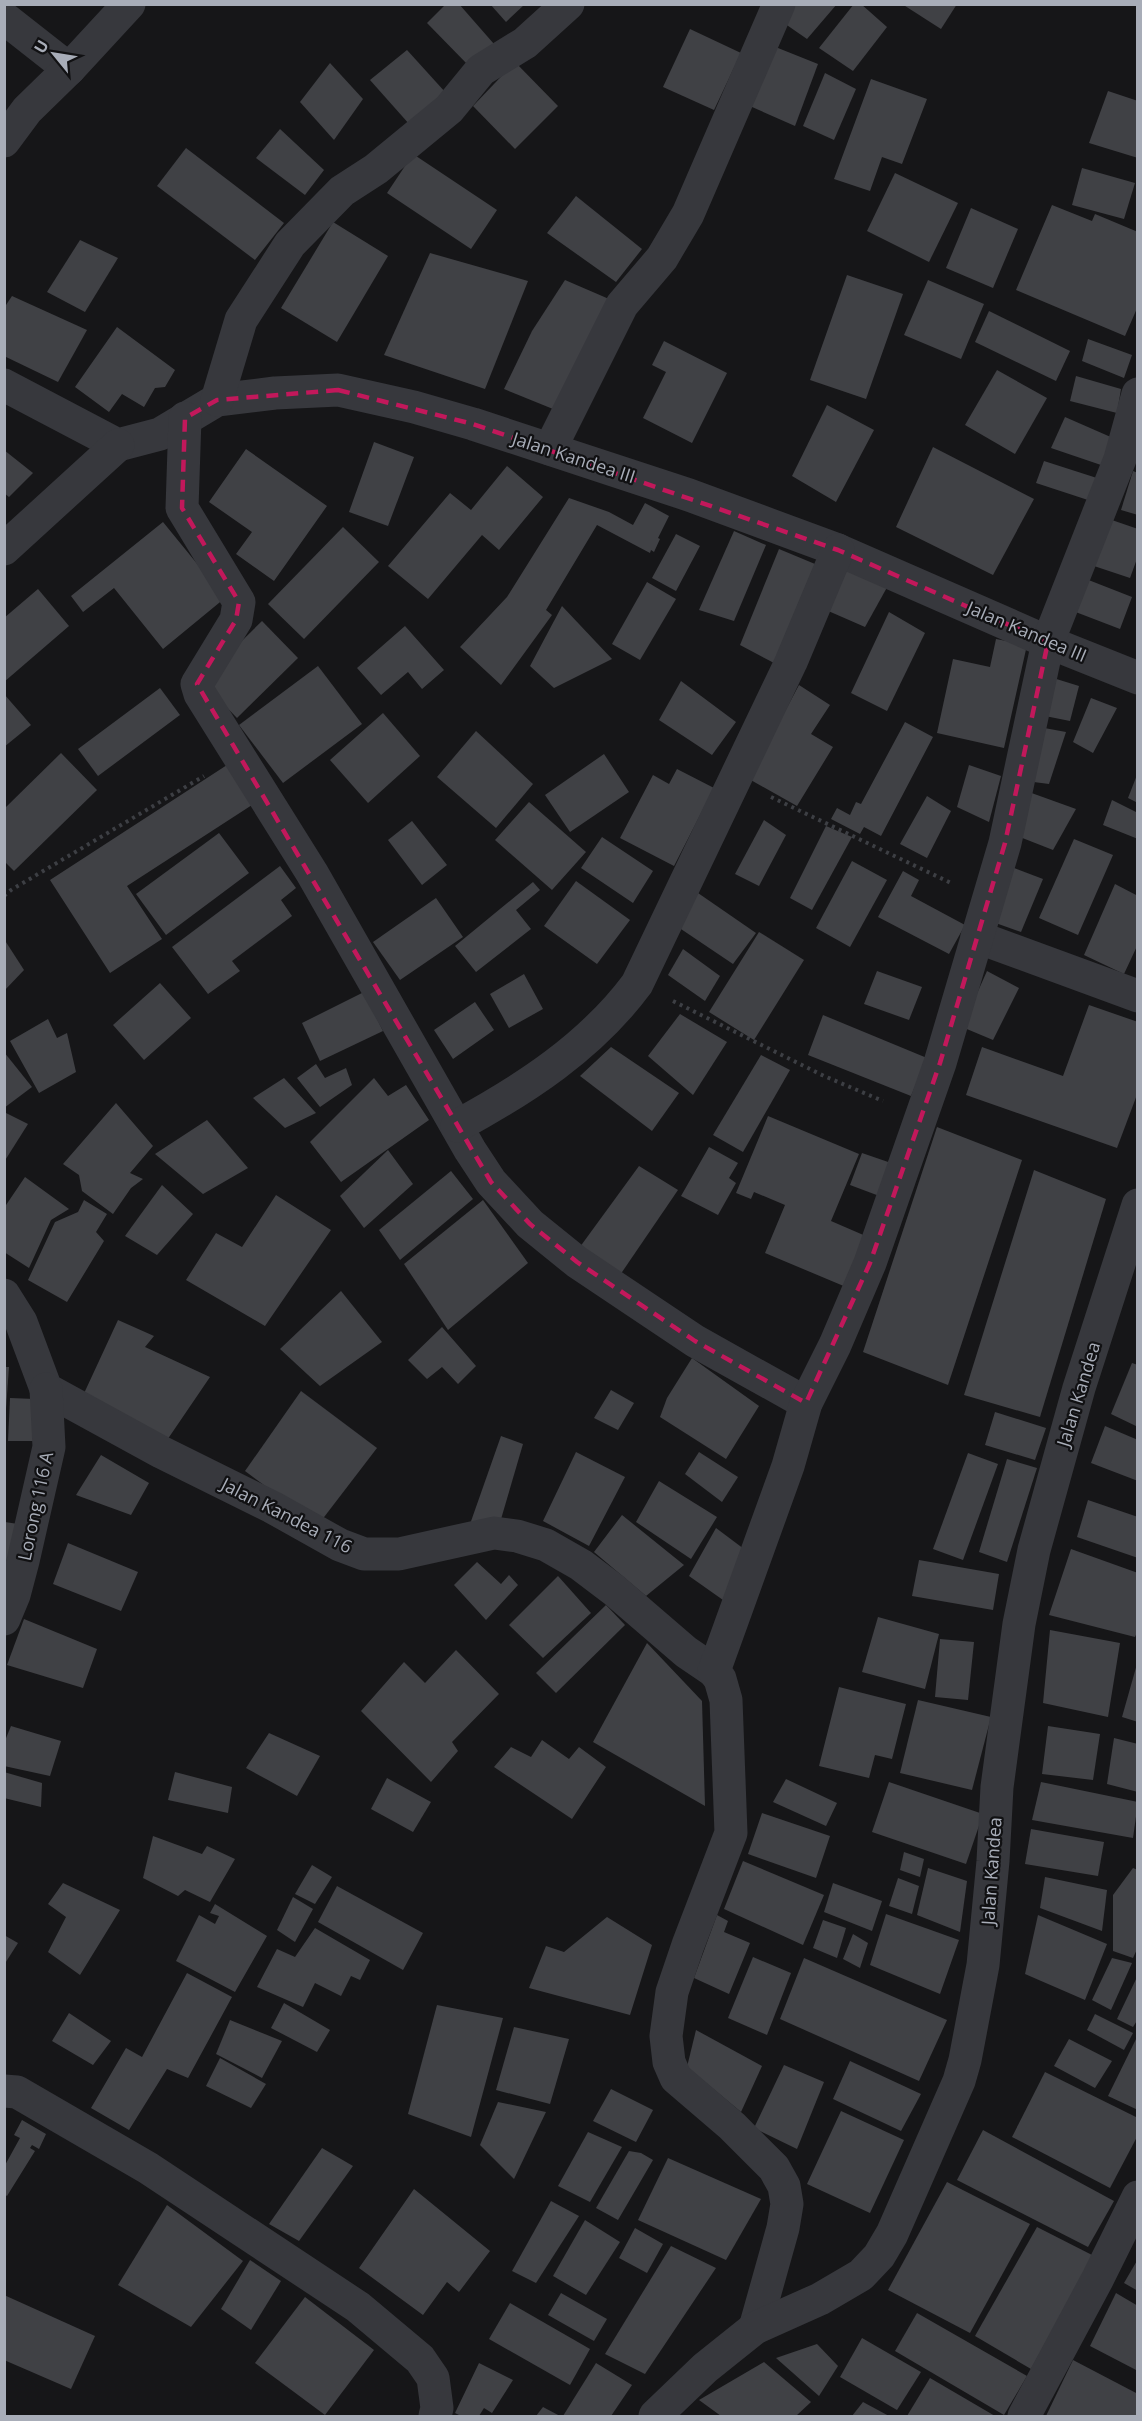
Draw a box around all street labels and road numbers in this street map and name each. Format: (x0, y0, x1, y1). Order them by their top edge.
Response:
street label: Jalan Kandea III (507, 425, 639, 488)
street label: Jalan Kandea III (962, 594, 1091, 667)
street label: Jalan Kandea (1050, 1339, 1105, 1451)
street label: Lorong 116 A (12, 1449, 58, 1563)
street label: Jalan Kandea 116 (216, 1471, 357, 1558)
street label: Jalan Kandea (975, 1816, 1007, 1928)

